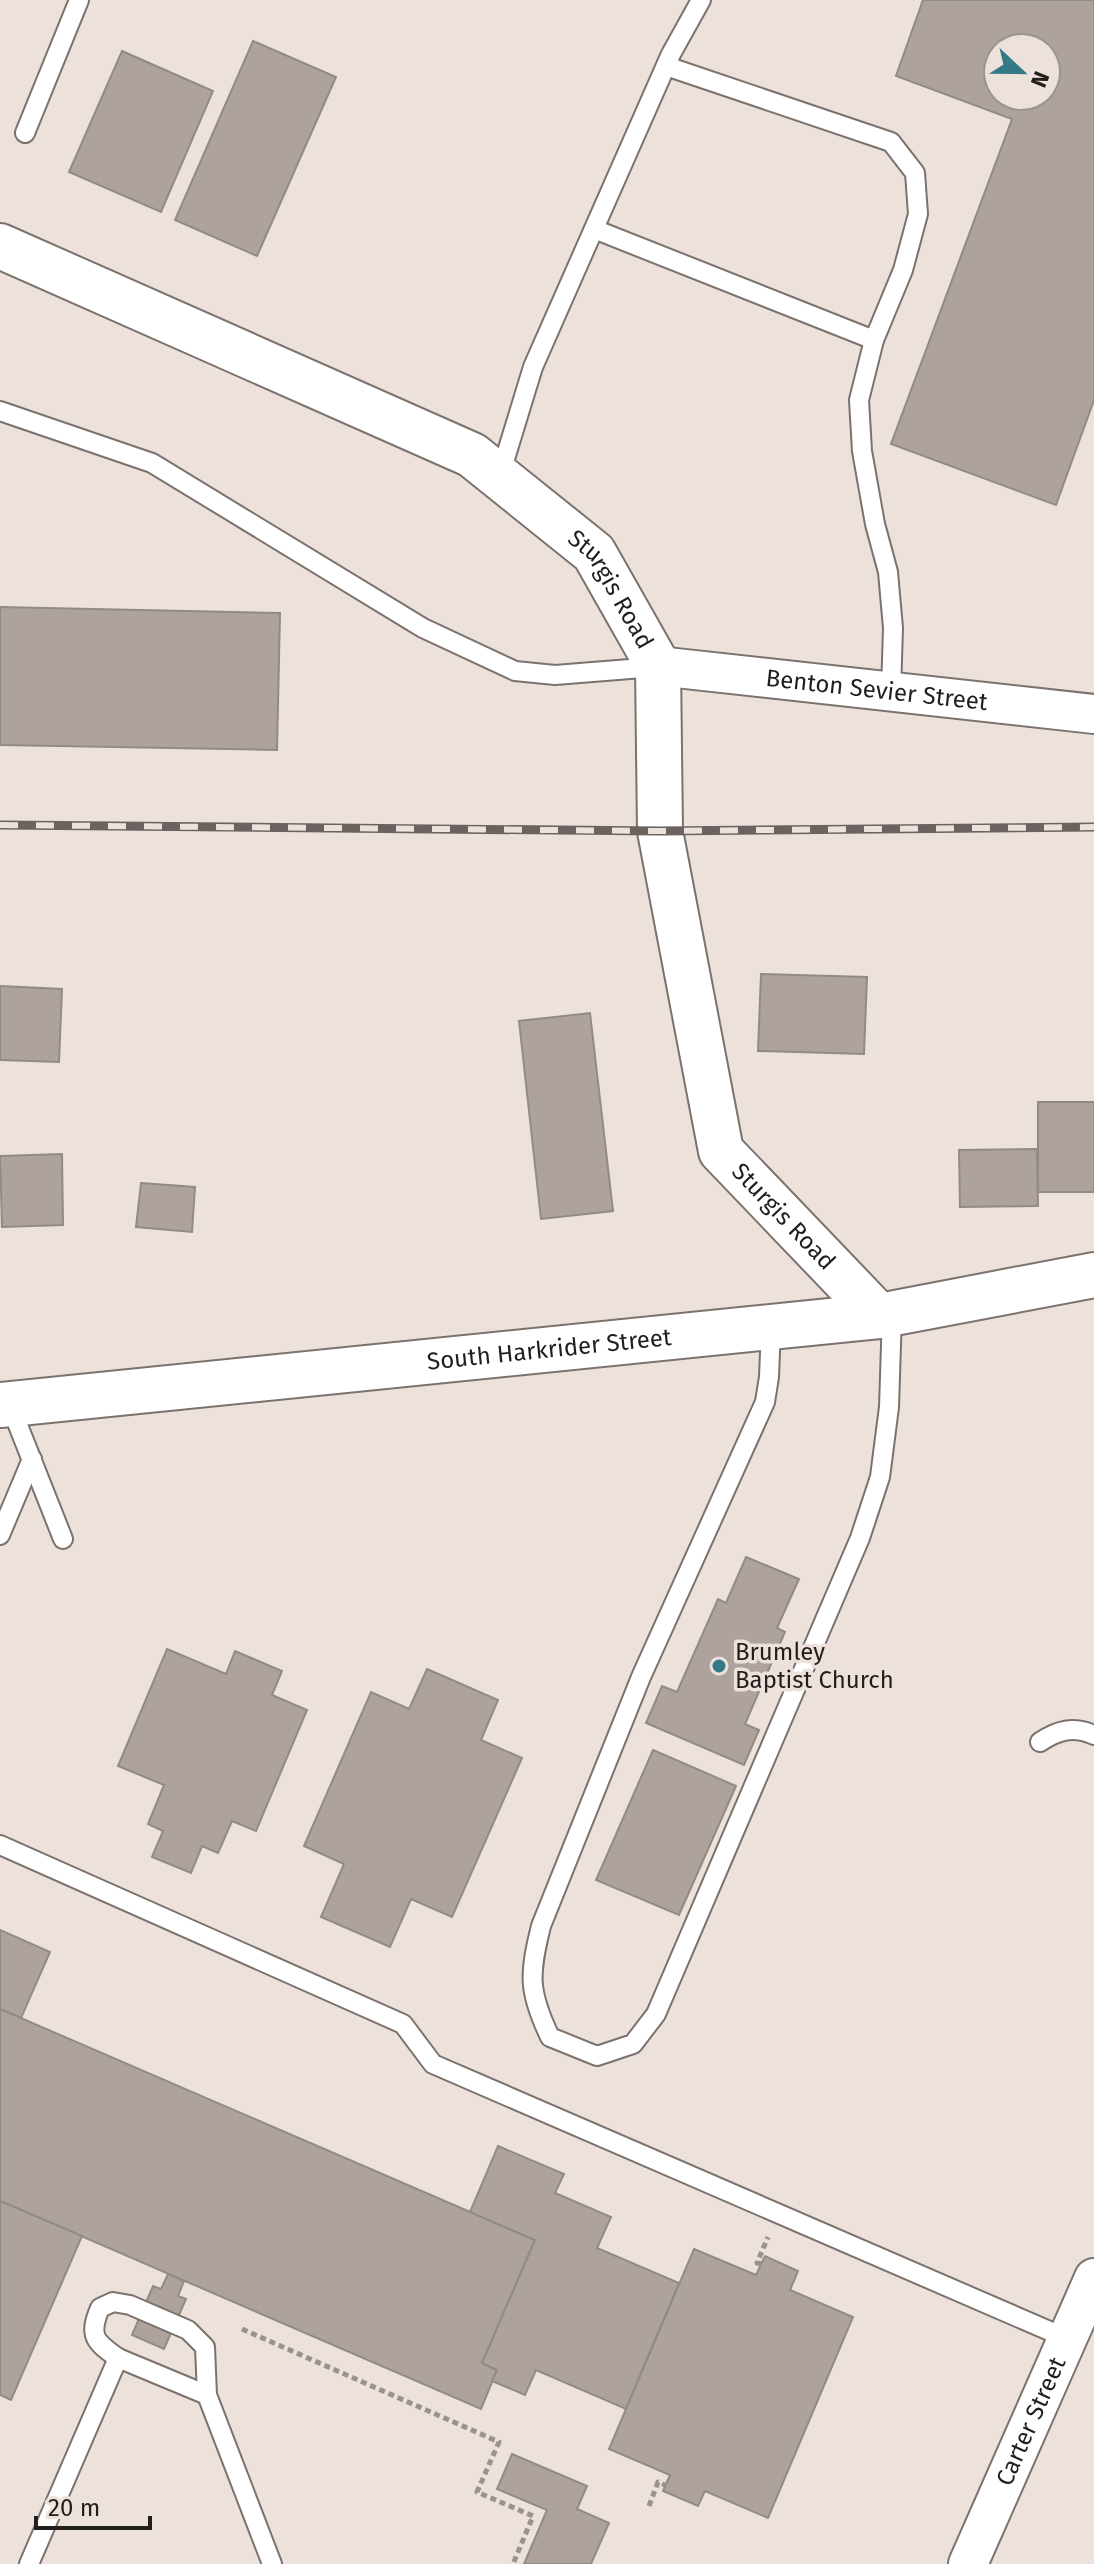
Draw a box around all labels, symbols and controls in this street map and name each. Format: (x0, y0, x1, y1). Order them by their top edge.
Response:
north arrow (982, 32, 1062, 112)
text: N (1025, 67, 1055, 91)
street label: Sturgis Road (563, 524, 659, 654)
street label: Benton Sevier Street (764, 664, 989, 716)
street label: Sturgis Road (726, 1157, 841, 1276)
street label: South Harkrider Street (426, 1323, 673, 1376)
place label: Brumley Baptist Church (735, 1638, 894, 1694)
marker: Brumley Baptist Church (710, 1657, 728, 1675)
street label: Carter Street (990, 2352, 1072, 2490)
scale bar (36, 2480, 150, 2530)
text: 20 m (48, 2494, 100, 2522)

